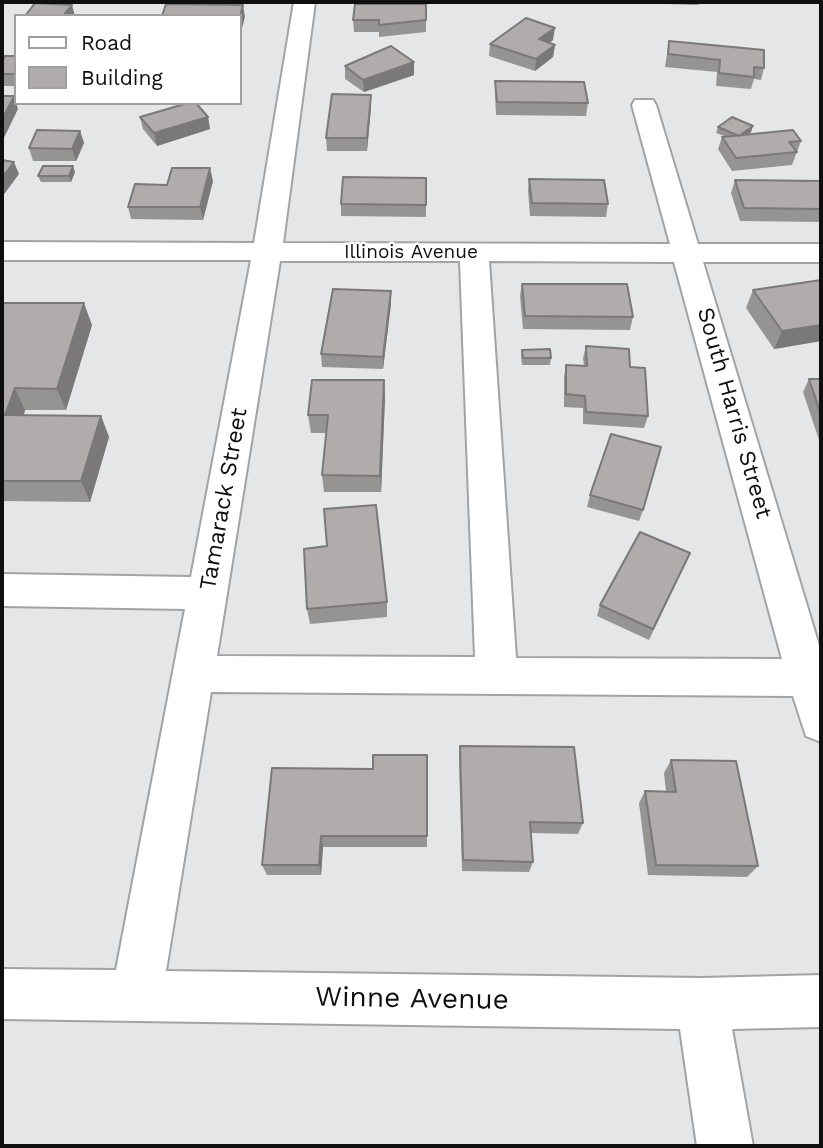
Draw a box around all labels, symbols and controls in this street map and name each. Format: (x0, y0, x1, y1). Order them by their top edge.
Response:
legend (14, 14, 242, 105)
text: Road (81, 30, 132, 55)
text: Building (81, 65, 163, 90)
street label: Illinois Avenue (344, 241, 478, 263)
street label: South Harris Street (691, 304, 777, 522)
street label: Tamarack Street (194, 406, 254, 592)
street label: Winne Avenue (315, 981, 509, 1017)

